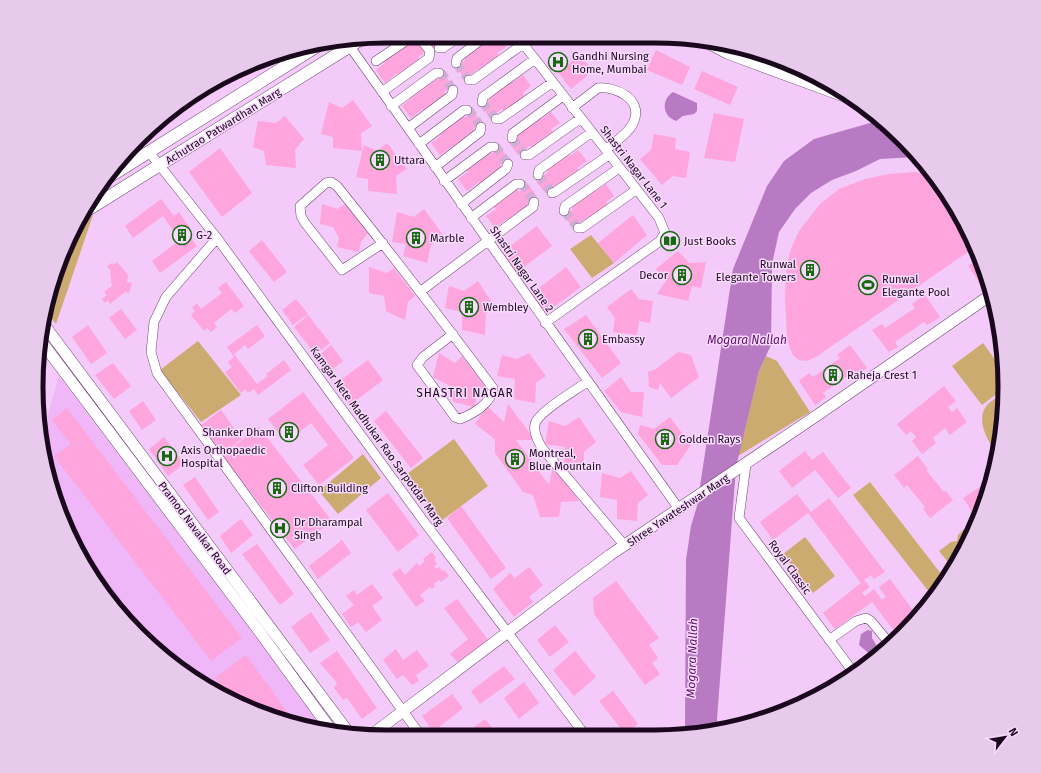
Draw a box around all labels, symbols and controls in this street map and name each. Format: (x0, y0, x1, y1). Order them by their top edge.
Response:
place label: Gandhi Nursing Home, Mumbai (572, 50, 649, 76)
hospital icon: Gandhi Nursing Home, Mumbai (547, 51, 569, 73)
street label: Achutrao Patwardhan Marg (163, 85, 284, 167)
street label: Shastri Nagar Lane 1 (597, 123, 670, 211)
building icon: Uttara (369, 149, 391, 171)
place label: Uttara (394, 154, 425, 167)
building icon: G-2 (171, 224, 193, 246)
street label: Shastri Nagar Lane 2 (487, 224, 556, 315)
building icon: Marble (405, 227, 427, 249)
place label: G-2 (196, 229, 212, 242)
library icon: Just Books (659, 230, 681, 252)
place label: Marble (430, 232, 465, 245)
place label: Just Books (684, 235, 736, 248)
place label: Runwal Elegante Towers (716, 258, 796, 284)
building icon: Runwal Elegante Towers (799, 259, 821, 281)
building icon: Decor (671, 264, 693, 286)
place label: Decor (639, 269, 669, 282)
place label: Runwal Elegante Pool (882, 273, 950, 299)
sports icon: Runwal Elegante Pool (857, 274, 879, 296)
building icon: Wembley (458, 296, 480, 318)
place label: Wembley (483, 301, 529, 314)
building icon: Embassy (577, 328, 599, 350)
place label: Embassy (602, 333, 645, 346)
water label: Mogara Nallah (707, 333, 787, 347)
street label: Kamgar Nete Madhukar Rao Sarpotdar Marg (307, 344, 446, 529)
building icon: Raheja Crest 1 (822, 364, 844, 386)
place label: Raheja Crest 1 (847, 369, 917, 382)
district label: SHASTRI NAGAR (416, 386, 514, 400)
building icon: Shanker Dham (278, 421, 300, 443)
place label: Shanker Dham (202, 426, 275, 439)
building icon: Golden Rays (654, 428, 676, 450)
place label: Golden Rays (679, 433, 740, 446)
place label: Axis Orthopaedic Hospital (181, 444, 266, 470)
hospital icon: Axis Orthopaedic Hospital (156, 445, 178, 467)
place label: Montreal, Blue Mountain (529, 447, 601, 473)
building icon: Montreal, Blue Mountain (504, 448, 526, 470)
street label: Shree Yavateshwar Marg (625, 471, 732, 549)
building icon: Clifton Building (266, 477, 288, 499)
street label: Pramod Navalkar Road (155, 479, 234, 577)
place label: Clifton Building (291, 482, 368, 495)
place label: Dr Dharampal Singh (294, 516, 363, 542)
hospital icon: Dr Dharampal Singh (269, 517, 291, 539)
street label: Royal Classic (766, 538, 814, 597)
water label: Mogara Nallah (684, 618, 700, 698)
north arrow (985, 717, 1025, 757)
text: N (1006, 726, 1021, 739)

